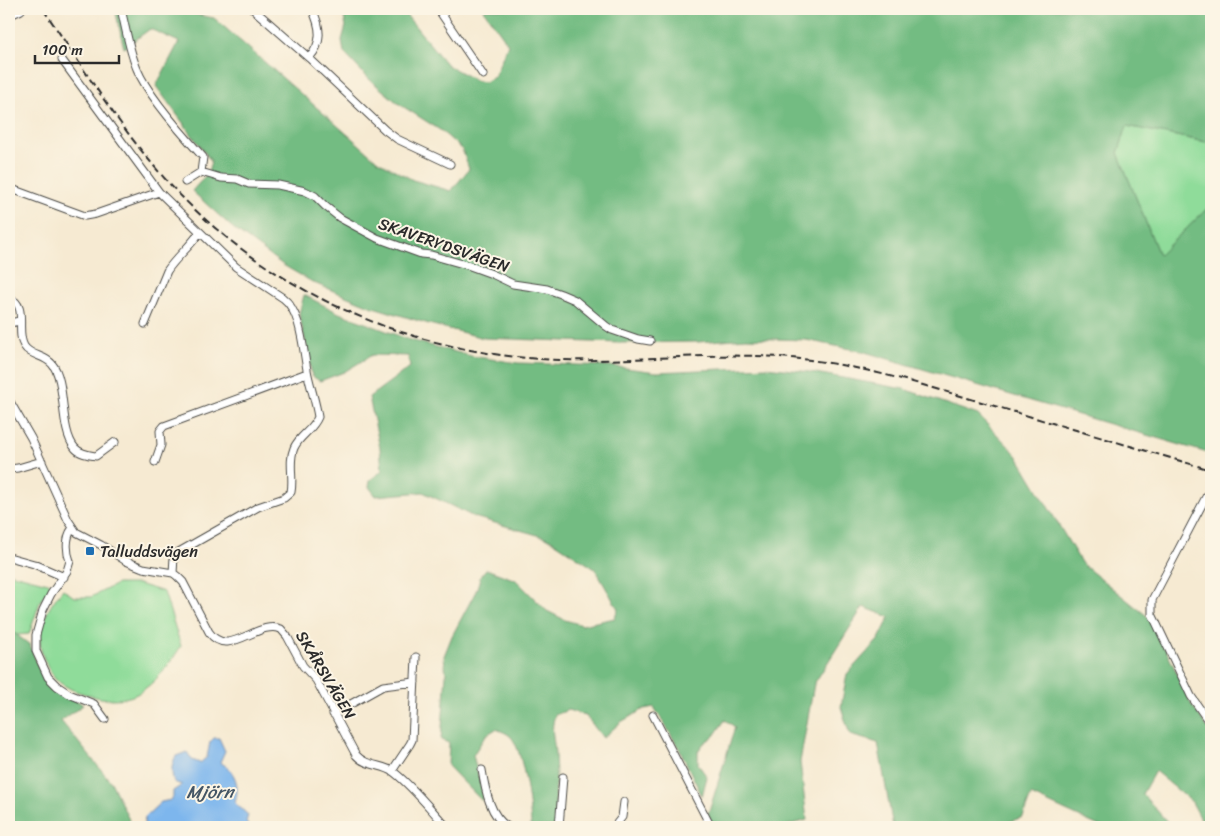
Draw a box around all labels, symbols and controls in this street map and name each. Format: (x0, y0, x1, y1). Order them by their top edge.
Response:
scale bar (35, 32, 119, 64)
text: 100 m (42, 37, 83, 63)
street label: SKAVERYDSVÄGEN (375, 209, 513, 281)
place label: Talluddsvägen (100, 537, 198, 566)
marker: Talluddsvägen (84, 545, 96, 557)
street label: SKÅRSVÄGEN (288, 625, 364, 725)
water label: Mjörn (187, 776, 236, 808)

